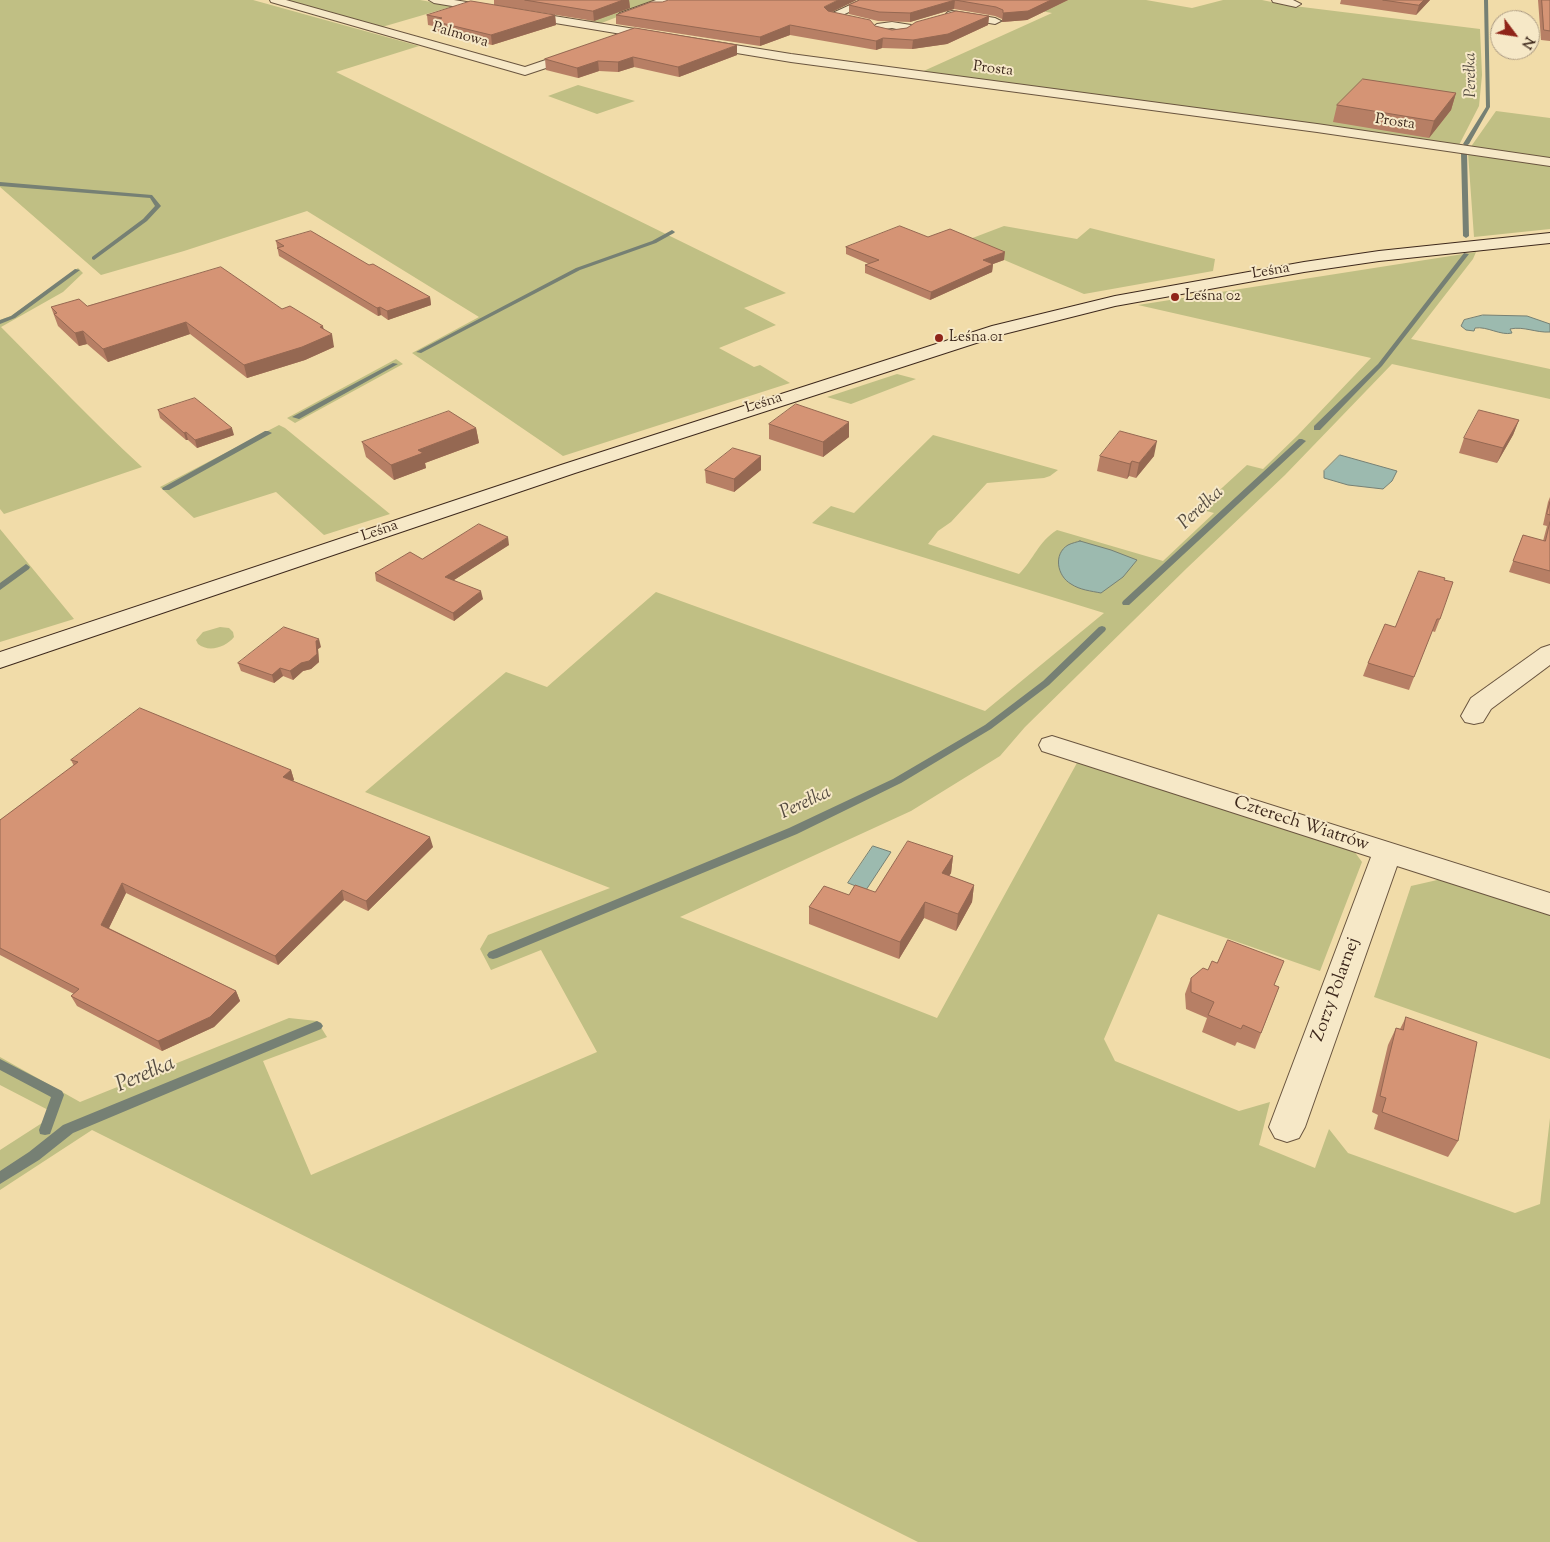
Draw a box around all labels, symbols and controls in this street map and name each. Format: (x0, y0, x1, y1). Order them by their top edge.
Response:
north arrow (1490, 10, 1540, 60)
street label: Palmowa (430, 19, 490, 53)
text: N (1516, 32, 1538, 52)
water label: Perełka (1462, 52, 1482, 98)
street label: Prosta (972, 59, 1014, 81)
street label: Prosta (1374, 111, 1416, 135)
street label: Leśna (1251, 260, 1291, 284)
place label: Leśna 02 (1185, 288, 1241, 306)
marker: Leśna 02 (1169, 291, 1181, 303)
place label: Leśna 01 (949, 329, 1003, 347)
marker: Leśna 01 (933, 332, 945, 344)
street label: Leśna (743, 390, 785, 418)
water label: Perełka (1175, 482, 1229, 536)
street label: Leśna (359, 517, 401, 547)
water label: Perełka (777, 782, 835, 826)
street label: Czterech Wiatrów (1231, 793, 1371, 857)
street label: Zorzy Polarnej (1308, 935, 1366, 1045)
water label: Perełka (112, 1052, 180, 1100)

